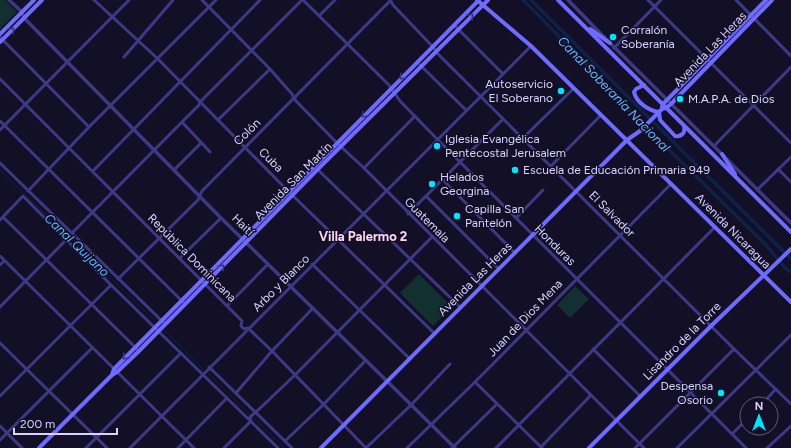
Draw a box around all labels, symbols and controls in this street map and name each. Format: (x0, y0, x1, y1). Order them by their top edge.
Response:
street label: Avenida Las Heras (671, 8, 750, 89)
one-way arrow (466, 13, 474, 21)
place label: Corralón Soberanía (621, 23, 675, 51)
one-way arrow (7, 27, 15, 35)
marker: Corralón Soberanía (608, 32, 618, 42)
water label: Canal Soberanía Nacional (555, 33, 673, 155)
one-way arrow (399, 72, 407, 80)
place label: Autoservicio El Soberano (485, 77, 553, 105)
marker: Autoservicio El Soberano (556, 86, 566, 96)
place label: M.A.P.A. de Dios (688, 92, 775, 106)
marker: M.A.P.A. de Dios (675, 94, 685, 104)
one-way arrow (361, 110, 369, 118)
street label: Colón (231, 116, 263, 148)
place label: Iglesia Evangélica Pentecostal Jerusalem (445, 132, 566, 160)
street label: Avenida San Martín (251, 139, 335, 223)
marker: Iglesia Evangélica Pentecostal Jerusalem (432, 141, 442, 151)
street label: Cuba (256, 145, 286, 175)
place label: Escuela de Educación Primaria 949 (523, 163, 710, 177)
marker: Escuela de Educación Primaria 949 (510, 165, 520, 175)
place label: Helados Georgina (440, 170, 489, 198)
marker: Helados Georgina (427, 179, 437, 189)
street label: El Salvador (586, 188, 638, 240)
street label: Avenida Nicaragua (692, 190, 774, 272)
street label: Guatemala (402, 195, 452, 245)
place label: Capilla San Pantelón (465, 202, 525, 230)
water label: Canal Quijano (42, 210, 113, 280)
street label: República Dominicana (145, 211, 239, 305)
street label: Haití (229, 211, 258, 240)
marker: Capilla San Pantelón (452, 211, 462, 221)
street label: Honduras (532, 222, 579, 269)
district label: Villa Palermo 2 (319, 229, 407, 244)
street label: Avenida Las Heras (435, 239, 515, 319)
street label: Arbo y Blanco (250, 252, 312, 314)
one-way arrow (217, 264, 225, 272)
street label: Juan de Dios Mena (485, 277, 565, 359)
street label: Lisandro de la Torre (640, 299, 724, 383)
one-way arrow (122, 352, 130, 360)
place label: Despensa Osorio (661, 379, 713, 407)
marker: Despensa Osorio (716, 388, 726, 398)
north arrow (739, 396, 779, 436)
text: N (755, 400, 763, 413)
scale bar (14, 410, 117, 436)
text: 200 m (20, 417, 55, 431)

